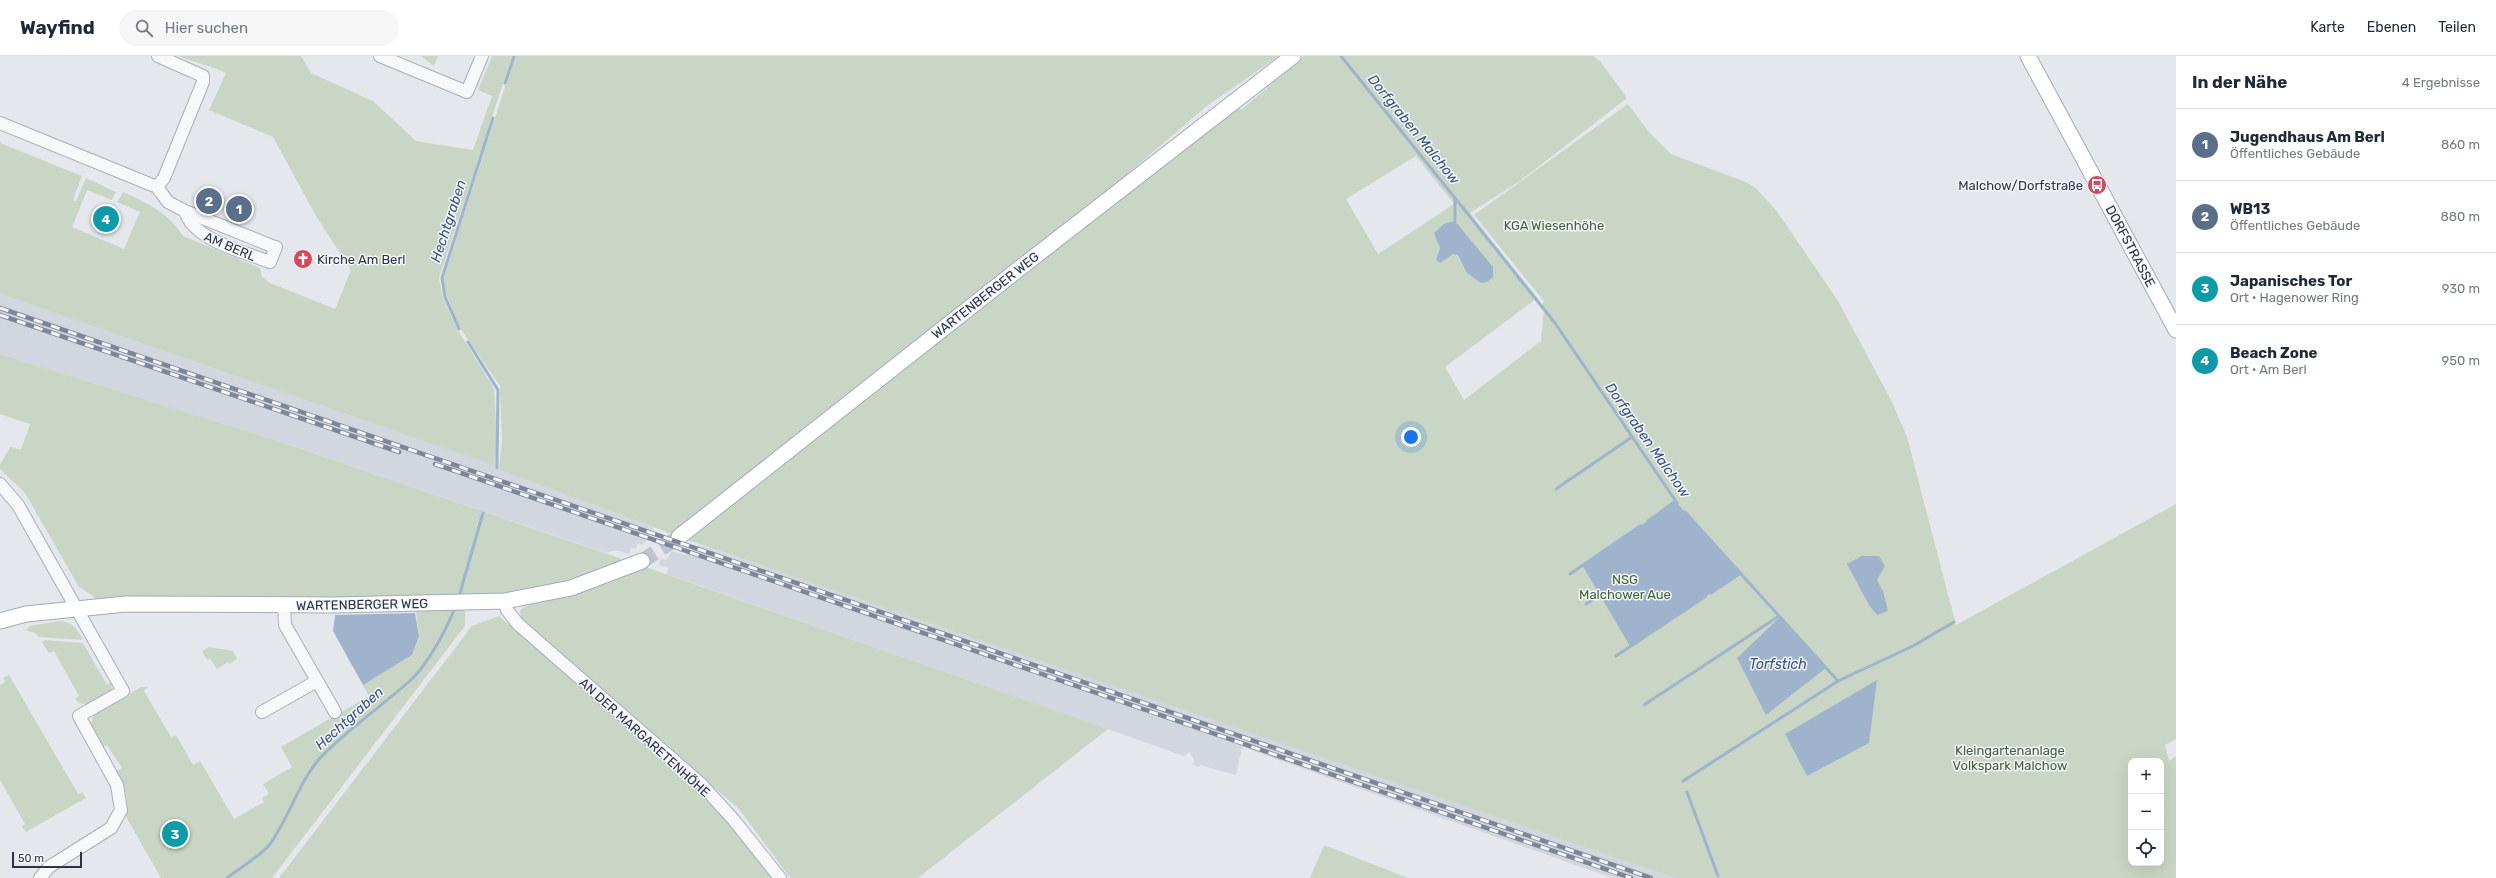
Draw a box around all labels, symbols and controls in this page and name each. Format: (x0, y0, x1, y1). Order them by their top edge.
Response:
search box (119, 10, 399, 46)
text: Wayfind (20, 16, 95, 39)
icon: search (133, 17, 155, 39)
text: Hier suchen (165, 19, 248, 37)
text: Karte (2310, 19, 2345, 36)
text: Ebenen (2367, 19, 2416, 36)
text: Teilen (2438, 19, 2476, 36)
water label: Dorfgraben Malchow (1364, 71, 1464, 188)
text: In der Nähe (2192, 72, 2287, 92)
text: 4 Ergebnisse (2402, 75, 2480, 90)
text: Jugendhaus Am Berl (2230, 128, 2385, 146)
text: 1 (2202, 137, 2208, 152)
text: 860 m (2441, 137, 2480, 152)
text: Öffentliches Gebäude (2230, 146, 2360, 161)
bus stop icon: Malchow/Dorfstraße (2086, 174, 2108, 196)
water label: Hechtgraben (427, 178, 470, 265)
place label: Malchow/Dorfstraße (1958, 178, 2083, 193)
pin: 2 (196, 186, 222, 216)
pin: 1 (226, 194, 252, 224)
text: WB13 (2230, 200, 2270, 218)
street label: DORFSTRASSE (2103, 203, 2158, 290)
pin: 4 (93, 204, 119, 234)
text: 2 (2201, 209, 2209, 224)
text: 880 m (2440, 209, 2480, 224)
park label: KGA Wiesenhöhe (1504, 218, 1604, 233)
text: Öffentliches Gebäude (2230, 218, 2360, 233)
street label: AM BERL (202, 229, 258, 264)
church icon: Kirche Am Berl (292, 248, 314, 270)
street label: WARTENBERGER WEG (929, 249, 1042, 342)
place label: Kirche Am Berl (317, 252, 406, 267)
text: Japanisches Tor (2230, 272, 2352, 290)
text: 3 (2201, 281, 2209, 296)
text: 930 m (2442, 281, 2480, 296)
text: Ort · Hagenower Ring (2230, 290, 2359, 305)
text: Beach Zone (2230, 344, 2317, 362)
text: 4 (2201, 353, 2209, 368)
text: 950 m (2442, 353, 2480, 368)
text: Ort · Am Berl (2230, 362, 2307, 377)
water label: Dorfgraben Malchow (1602, 380, 1694, 502)
your location (1401, 427, 1421, 447)
park label: NSG Malchower Aue (1579, 572, 1671, 602)
street label: WARTENBERGER WEG (296, 596, 428, 613)
water label: Torfstich (1749, 656, 1807, 673)
street label: AN DER MARGARETENHÖHE (576, 675, 713, 800)
water label: Hechtgraben (312, 683, 387, 753)
park label: Kleingartenanlage Volkspark Malchow (1953, 743, 2067, 773)
map controls (2128, 758, 2164, 866)
button: + (2128, 758, 2164, 794)
button: − (2128, 794, 2164, 830)
pin: 3 (162, 819, 188, 849)
button: locate (2128, 830, 2164, 866)
scale bar (12, 850, 82, 869)
text: 50 m (18, 852, 44, 865)

